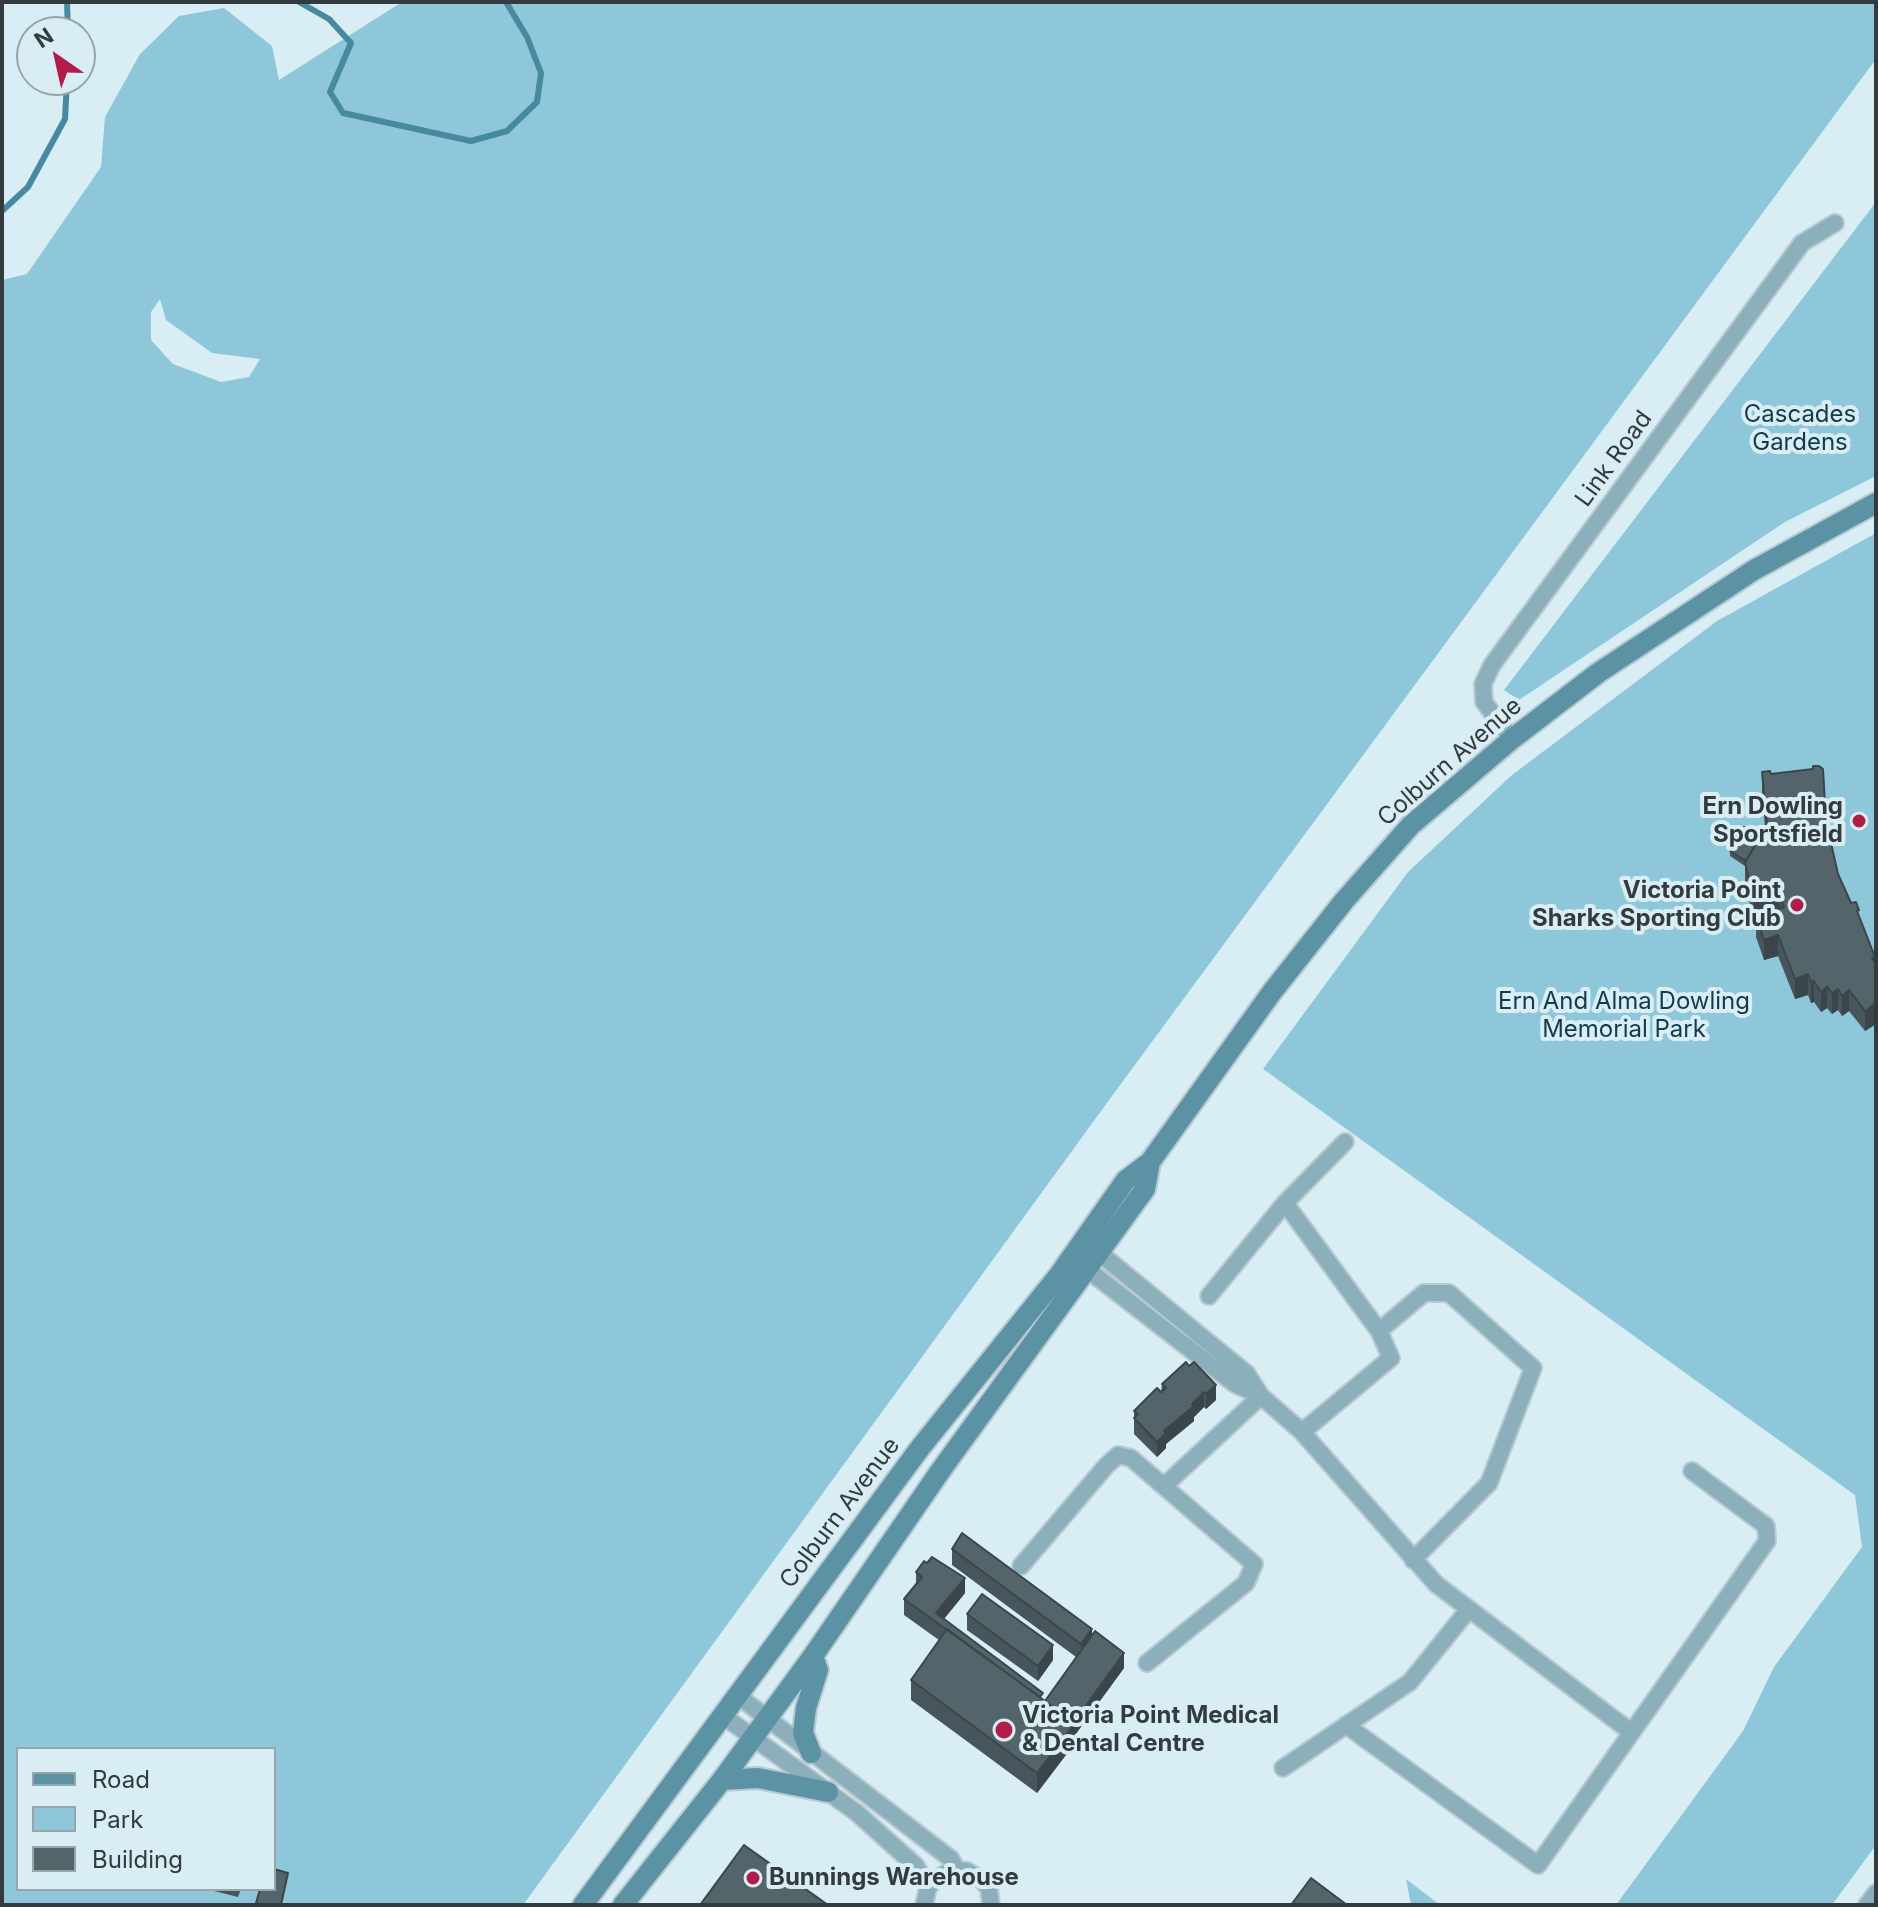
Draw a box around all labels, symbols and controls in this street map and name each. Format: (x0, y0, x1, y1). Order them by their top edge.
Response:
north arrow (16, 16, 96, 96)
text: N (29, 22, 58, 53)
park label: Cascades Gardens (1744, 401, 1856, 457)
street label: Link Road (1570, 405, 1658, 513)
street label: Colburn Avenue (1372, 692, 1528, 832)
place label: Ern Dowling Sportsfield (1703, 793, 1843, 849)
marker: Ern Dowling Sportsfield (1850, 812, 1868, 830)
place label: Victoria Point Sharks Sporting Club (1532, 877, 1781, 933)
marker: Victoria Point Sharks Sporting Club (1788, 896, 1806, 914)
park label: Ern And Alma Dowling Memorial Park (1498, 988, 1750, 1044)
street label: Colburn Avenue (774, 1432, 906, 1594)
place label: Victoria Point Medical & Dental Centre (1022, 1702, 1279, 1758)
marker: Victoria Point Medical & Dental Centre (993, 1719, 1015, 1741)
legend (16, 1747, 276, 1891)
text: Road (92, 1765, 150, 1794)
text: Park (92, 1805, 143, 1834)
text: Building (92, 1845, 183, 1874)
place label: Bunnings Warehouse (769, 1864, 1019, 1892)
marker: Bunnings Warehouse (744, 1869, 762, 1887)

